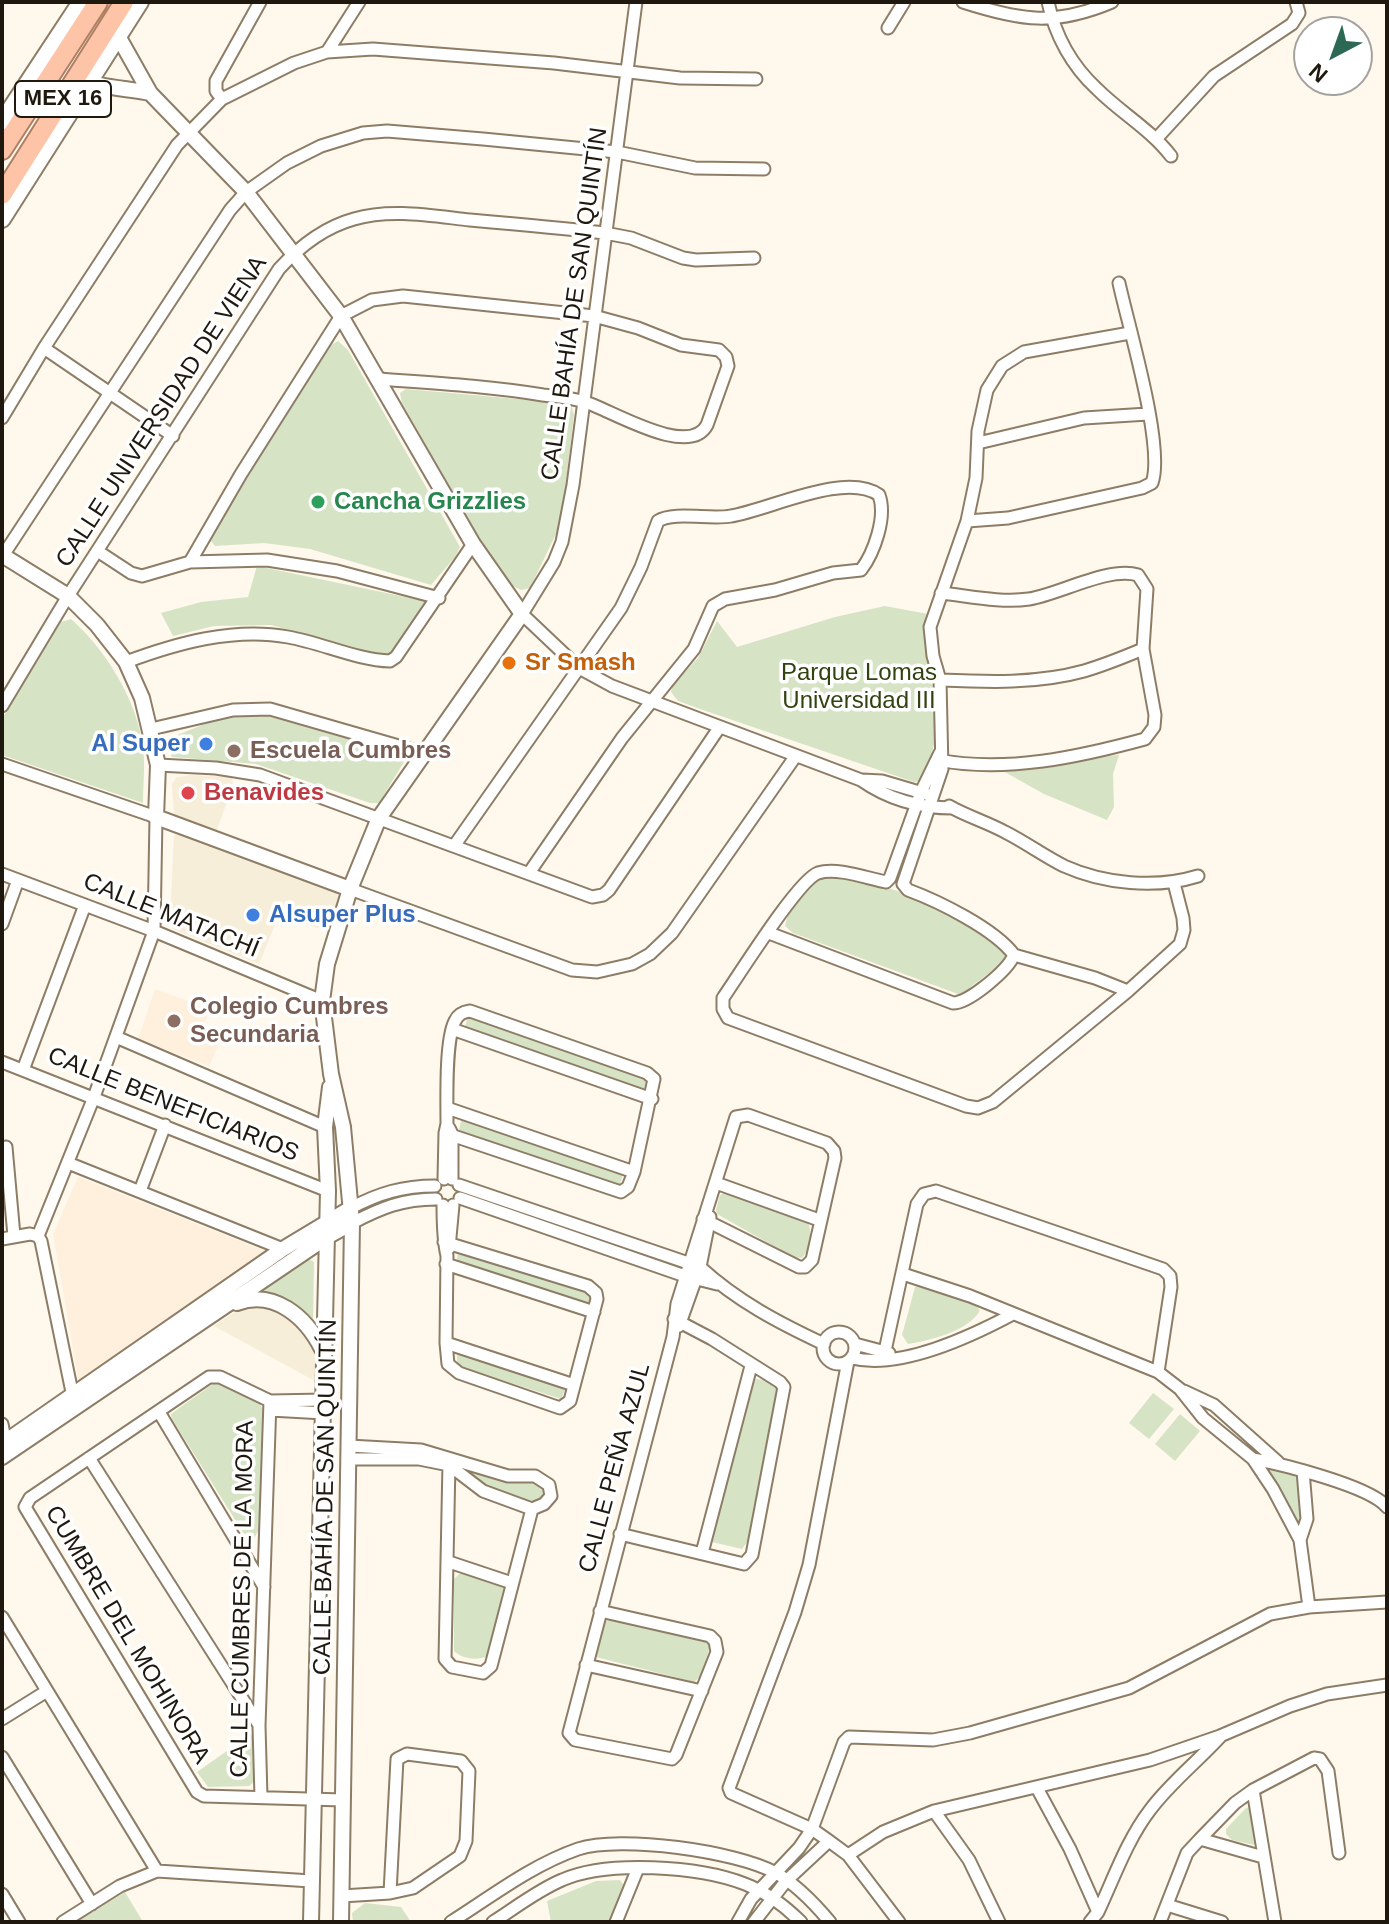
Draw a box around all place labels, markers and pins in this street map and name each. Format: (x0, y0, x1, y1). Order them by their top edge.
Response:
place label: Cancha Grizzlies (334, 488, 526, 516)
marker: Cancha Grizzlies (309, 493, 327, 511)
place label: Sr Smash (525, 649, 636, 677)
marker: Sr Smash (500, 654, 518, 672)
place label: Al Super (91, 730, 190, 758)
marker: Al Super (197, 735, 215, 753)
place label: Escuela Cumbres (250, 737, 451, 765)
marker: Escuela Cumbres (225, 742, 243, 760)
place label: Benavides (204, 779, 324, 807)
marker: Benavides (179, 784, 197, 802)
place label: Alsuper Plus (269, 901, 416, 929)
marker: Alsuper Plus (244, 906, 262, 924)
place label: Colegio Cumbres Secundaria (190, 993, 389, 1049)
marker: Colegio Cumbres Secundaria (165, 1012, 183, 1030)

